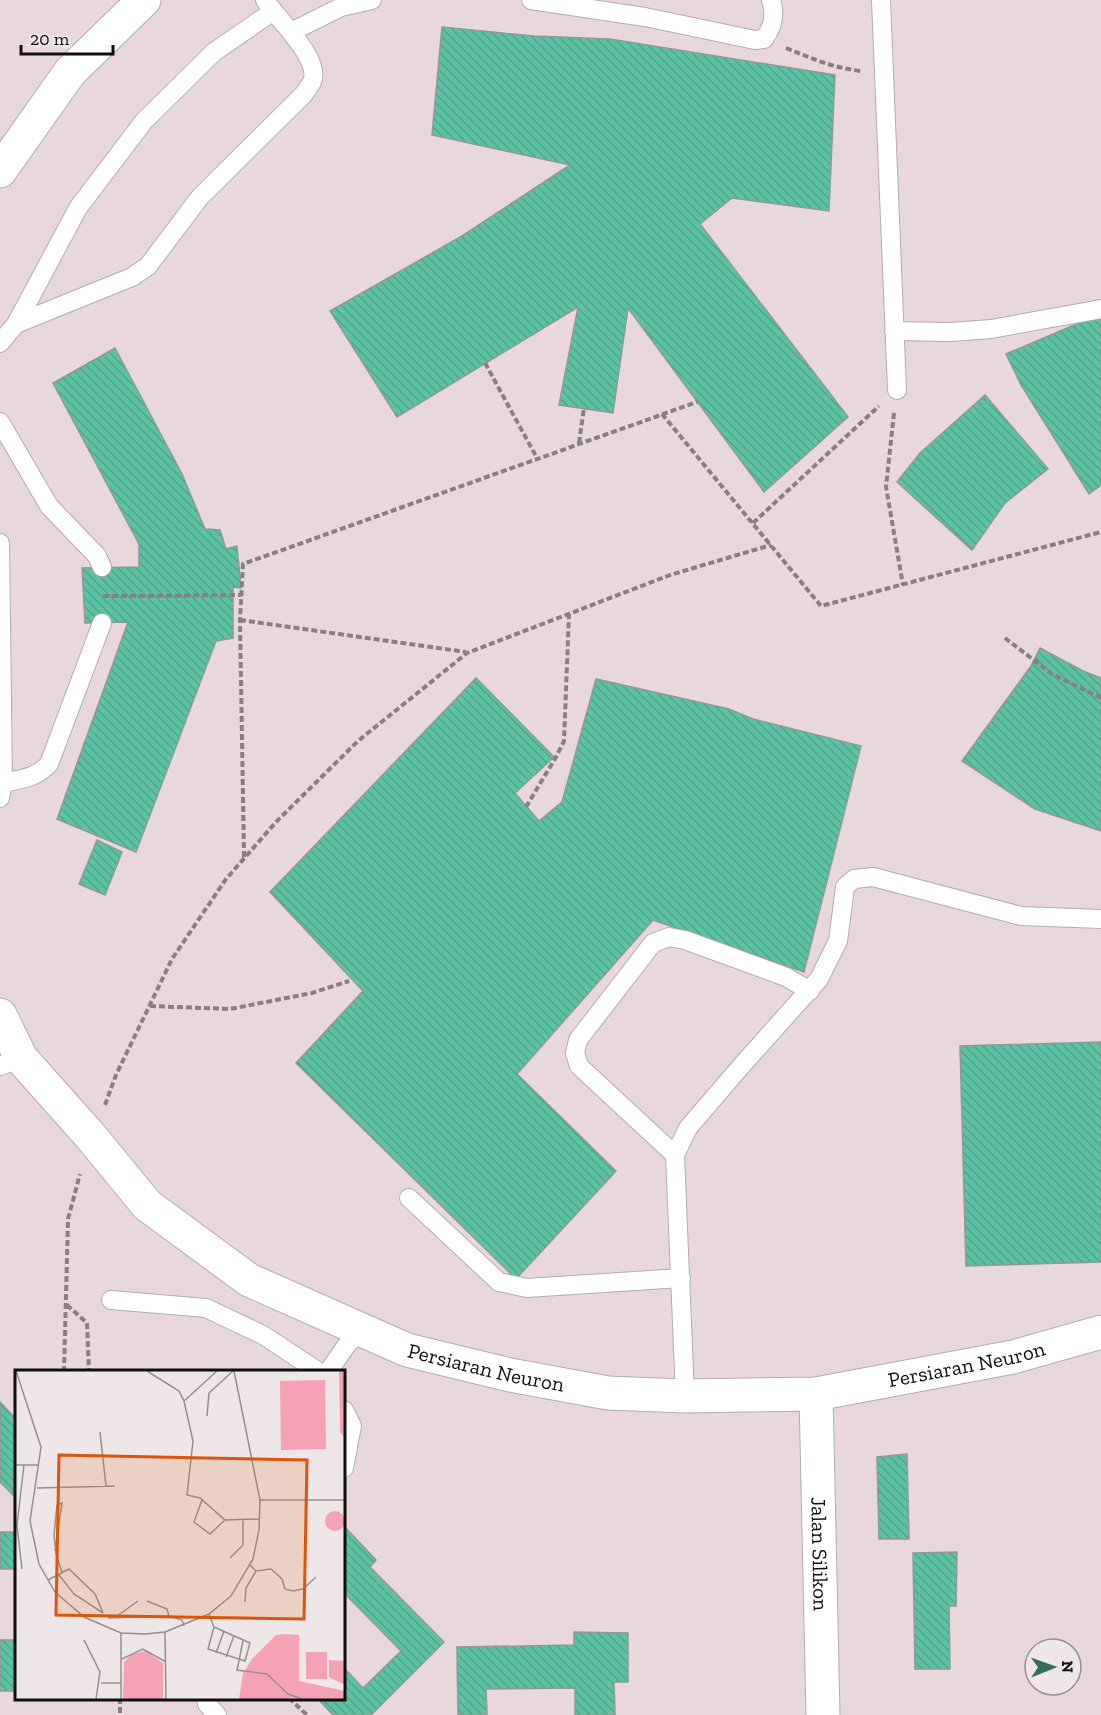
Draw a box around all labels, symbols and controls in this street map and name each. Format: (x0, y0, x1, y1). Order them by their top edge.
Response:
scale bar (21, 18, 112, 56)
text: 20 m (30, 28, 70, 50)
street label: Persiaran Neuron (886, 1336, 1048, 1392)
street label: Persiaran Neuron (405, 1338, 566, 1397)
inset map (15, 1370, 345, 1700)
street label: Jalan Silikon (806, 1497, 834, 1611)
north arrow (1023, 1637, 1083, 1697)
text: N (1058, 1660, 1077, 1673)

